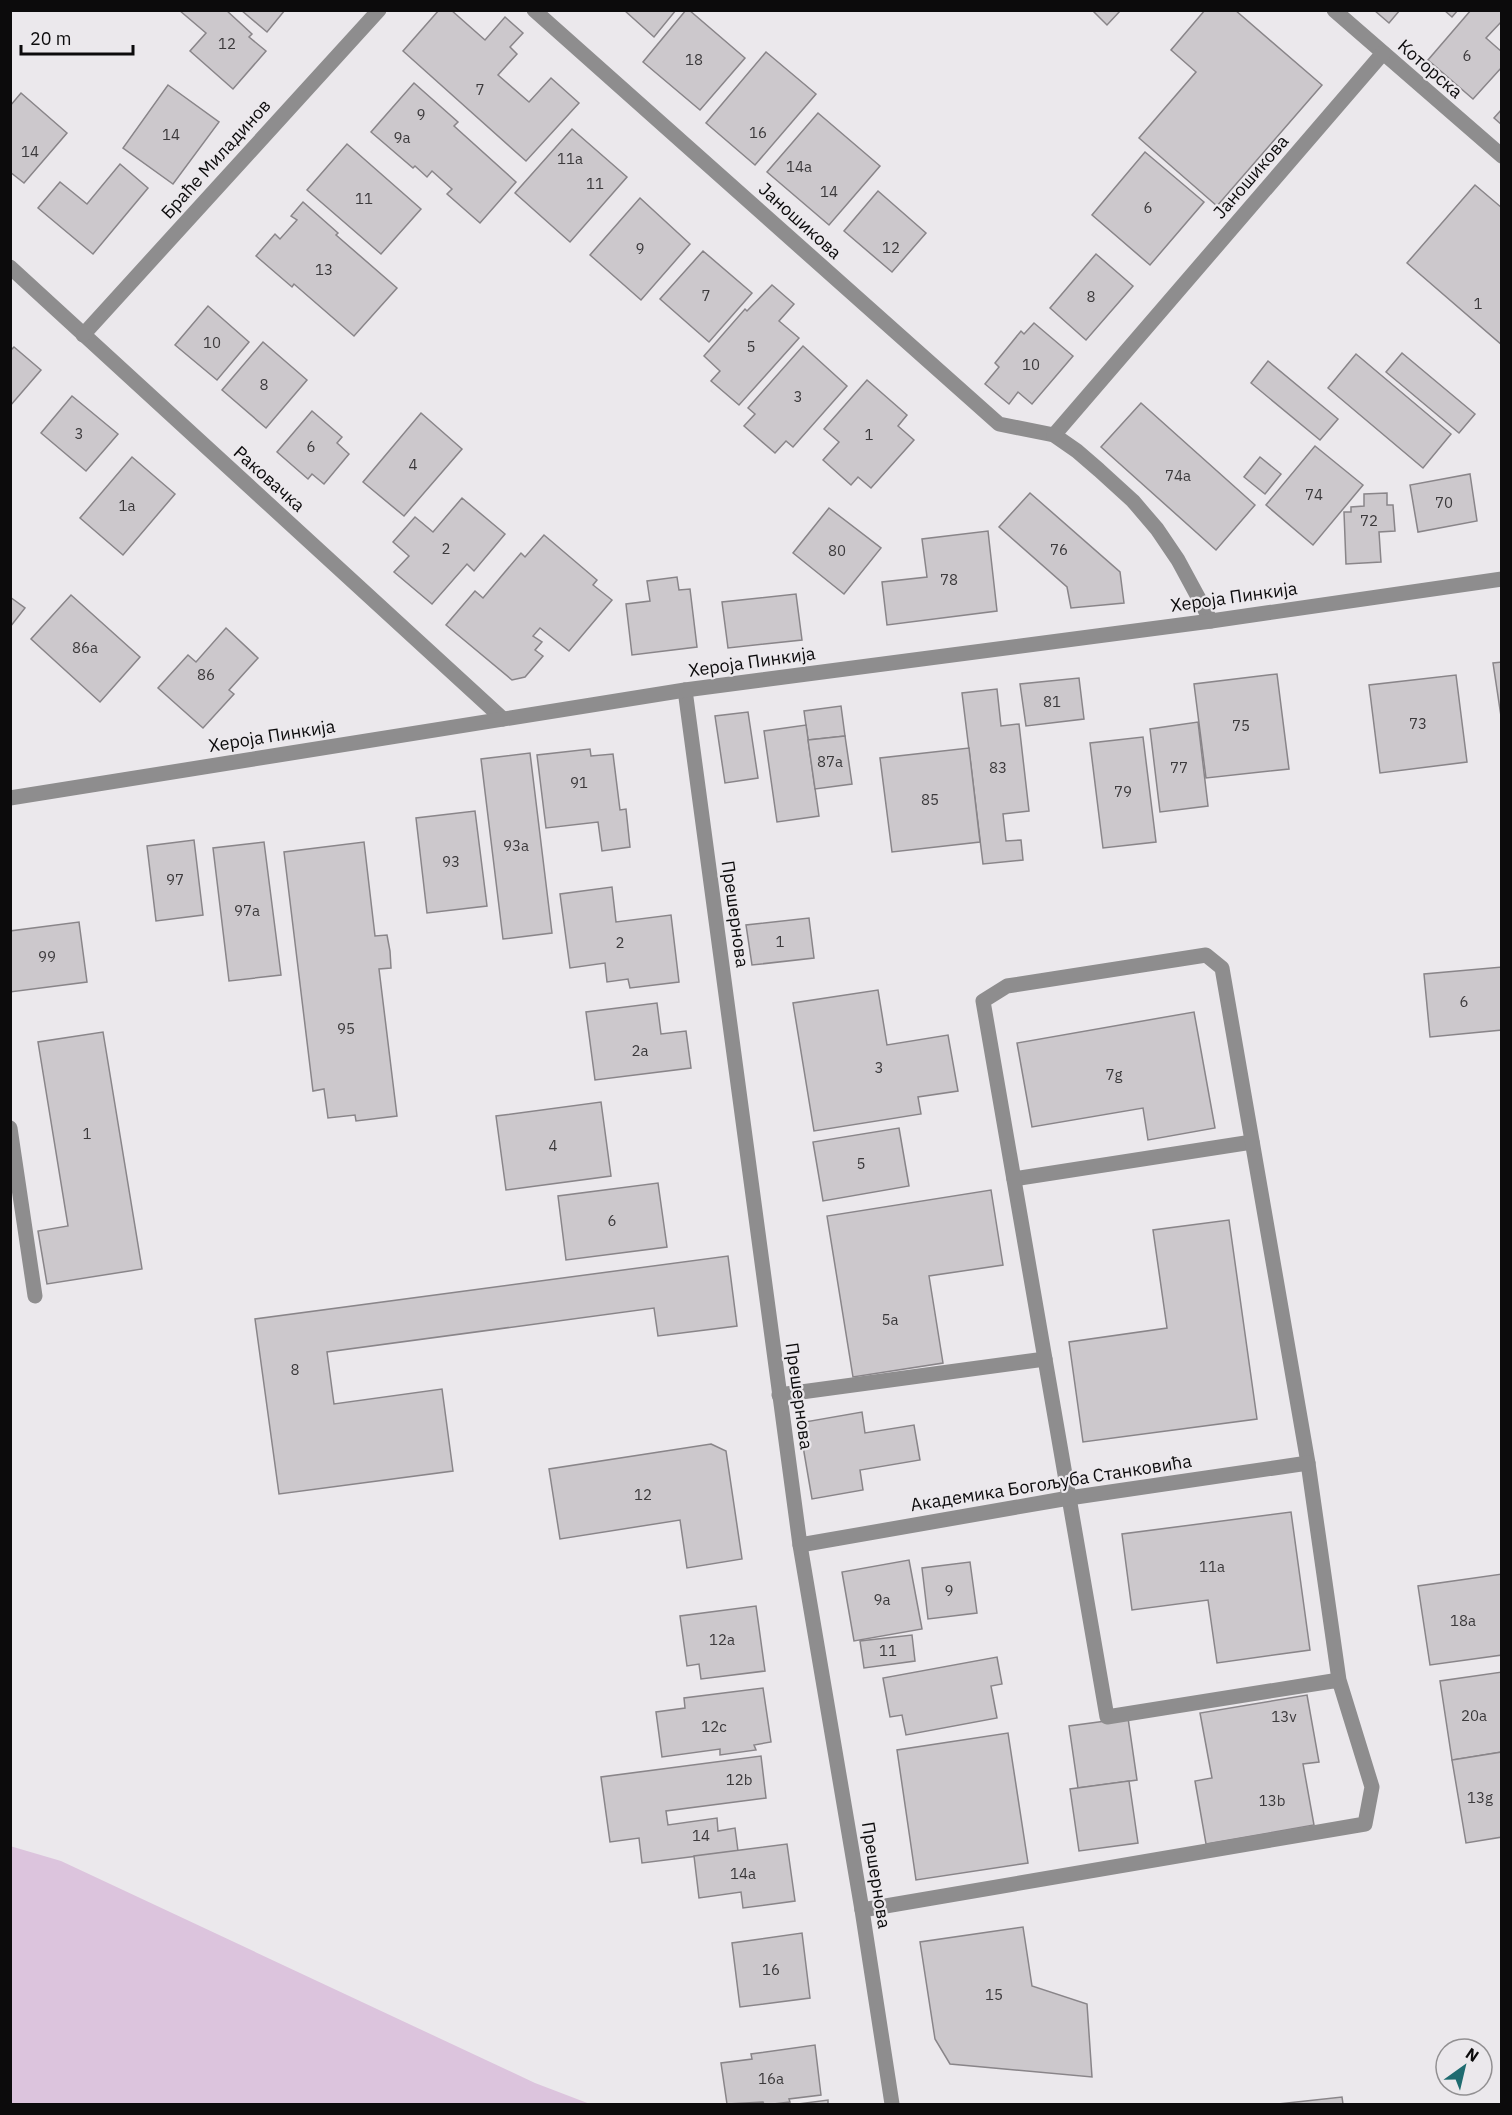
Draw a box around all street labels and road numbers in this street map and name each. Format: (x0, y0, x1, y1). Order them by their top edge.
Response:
street label: Которска (1393, 34, 1468, 103)
street label: Браће Миладинов (156, 94, 275, 223)
street label: Јаношикова (1208, 130, 1294, 223)
street label: Јаношикова (754, 177, 847, 264)
street label: Раковачка (229, 440, 310, 517)
street label: Хероја Пинкија (1169, 576, 1299, 617)
street label: Хероја Пинкија (687, 641, 817, 682)
street label: Хероја Пинкија (207, 714, 337, 757)
street label: Прешернова (717, 859, 754, 969)
street label: Прешернова (781, 1341, 818, 1451)
street label: Академика Богољуба Станковића (909, 1449, 1194, 1516)
street label: Прешернова (857, 1820, 896, 1930)

